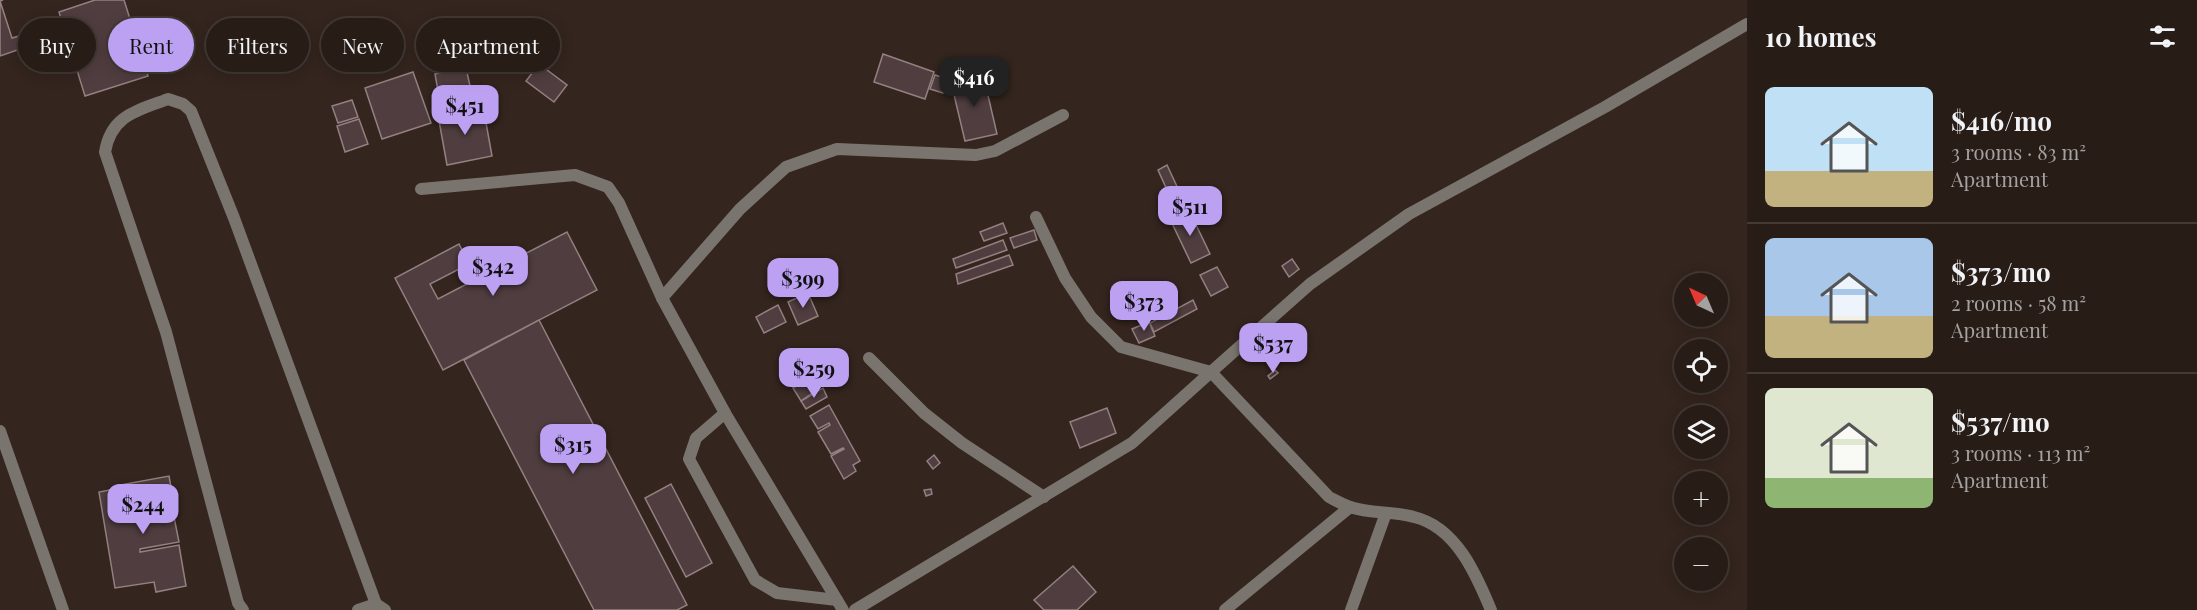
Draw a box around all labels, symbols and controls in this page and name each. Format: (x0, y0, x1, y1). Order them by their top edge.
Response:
chip: Buy (18, 18, 96, 72)
chip: Rent (108, 18, 194, 72)
chip: Filters (206, 18, 309, 72)
chip: New (321, 18, 404, 72)
chip: Apartment (416, 18, 560, 72)
text: 10 homes (1765, 19, 1877, 54)
icon: filters (2146, 20, 2179, 53)
pin: $416 (938, 57, 1010, 108)
text: $416 (954, 63, 994, 90)
pin: $451 (429, 85, 501, 136)
text: $451 (446, 91, 484, 118)
text: $416/mo (1951, 103, 2052, 138)
icon: home (1813, 111, 1885, 183)
text: 3 rooms · 83 m² (1951, 138, 2086, 165)
text: Apartment (1951, 165, 2048, 192)
pin: $511 (1154, 186, 1226, 237)
text: $511 (1172, 192, 1208, 219)
pin: $342 (457, 246, 529, 297)
text: $342 (472, 252, 514, 279)
text: $373/mo (1951, 254, 2051, 289)
pin: $399 (767, 258, 839, 309)
icon: home (1813, 262, 1885, 334)
text: $399 (781, 264, 825, 291)
north arrow (1674, 273, 1728, 327)
map controls (1674, 273, 1728, 591)
pin: $373 (1108, 281, 1180, 332)
text: $373 (1124, 287, 1164, 314)
text: 2 rooms · 58 m² (1951, 289, 2086, 316)
text: Apartment (1951, 316, 2048, 343)
pin: $537 (1237, 323, 1309, 374)
text: $537 (1253, 329, 1293, 356)
button: locate (1674, 339, 1728, 393)
pin: $259 (778, 348, 850, 399)
text: $259 (793, 354, 835, 381)
text: $537/mo (1951, 404, 2050, 439)
button: layers (1674, 405, 1728, 459)
icon: home (1813, 412, 1885, 484)
pin: $315 (537, 424, 609, 475)
text: $315 (554, 430, 592, 457)
text: 3 rooms · 113 m² (1951, 439, 2090, 466)
text: Apartment (1951, 466, 2048, 493)
button: + (1674, 471, 1728, 525)
pin: $244 (107, 484, 179, 535)
text: $244 (121, 490, 165, 517)
button: − (1674, 537, 1728, 591)

